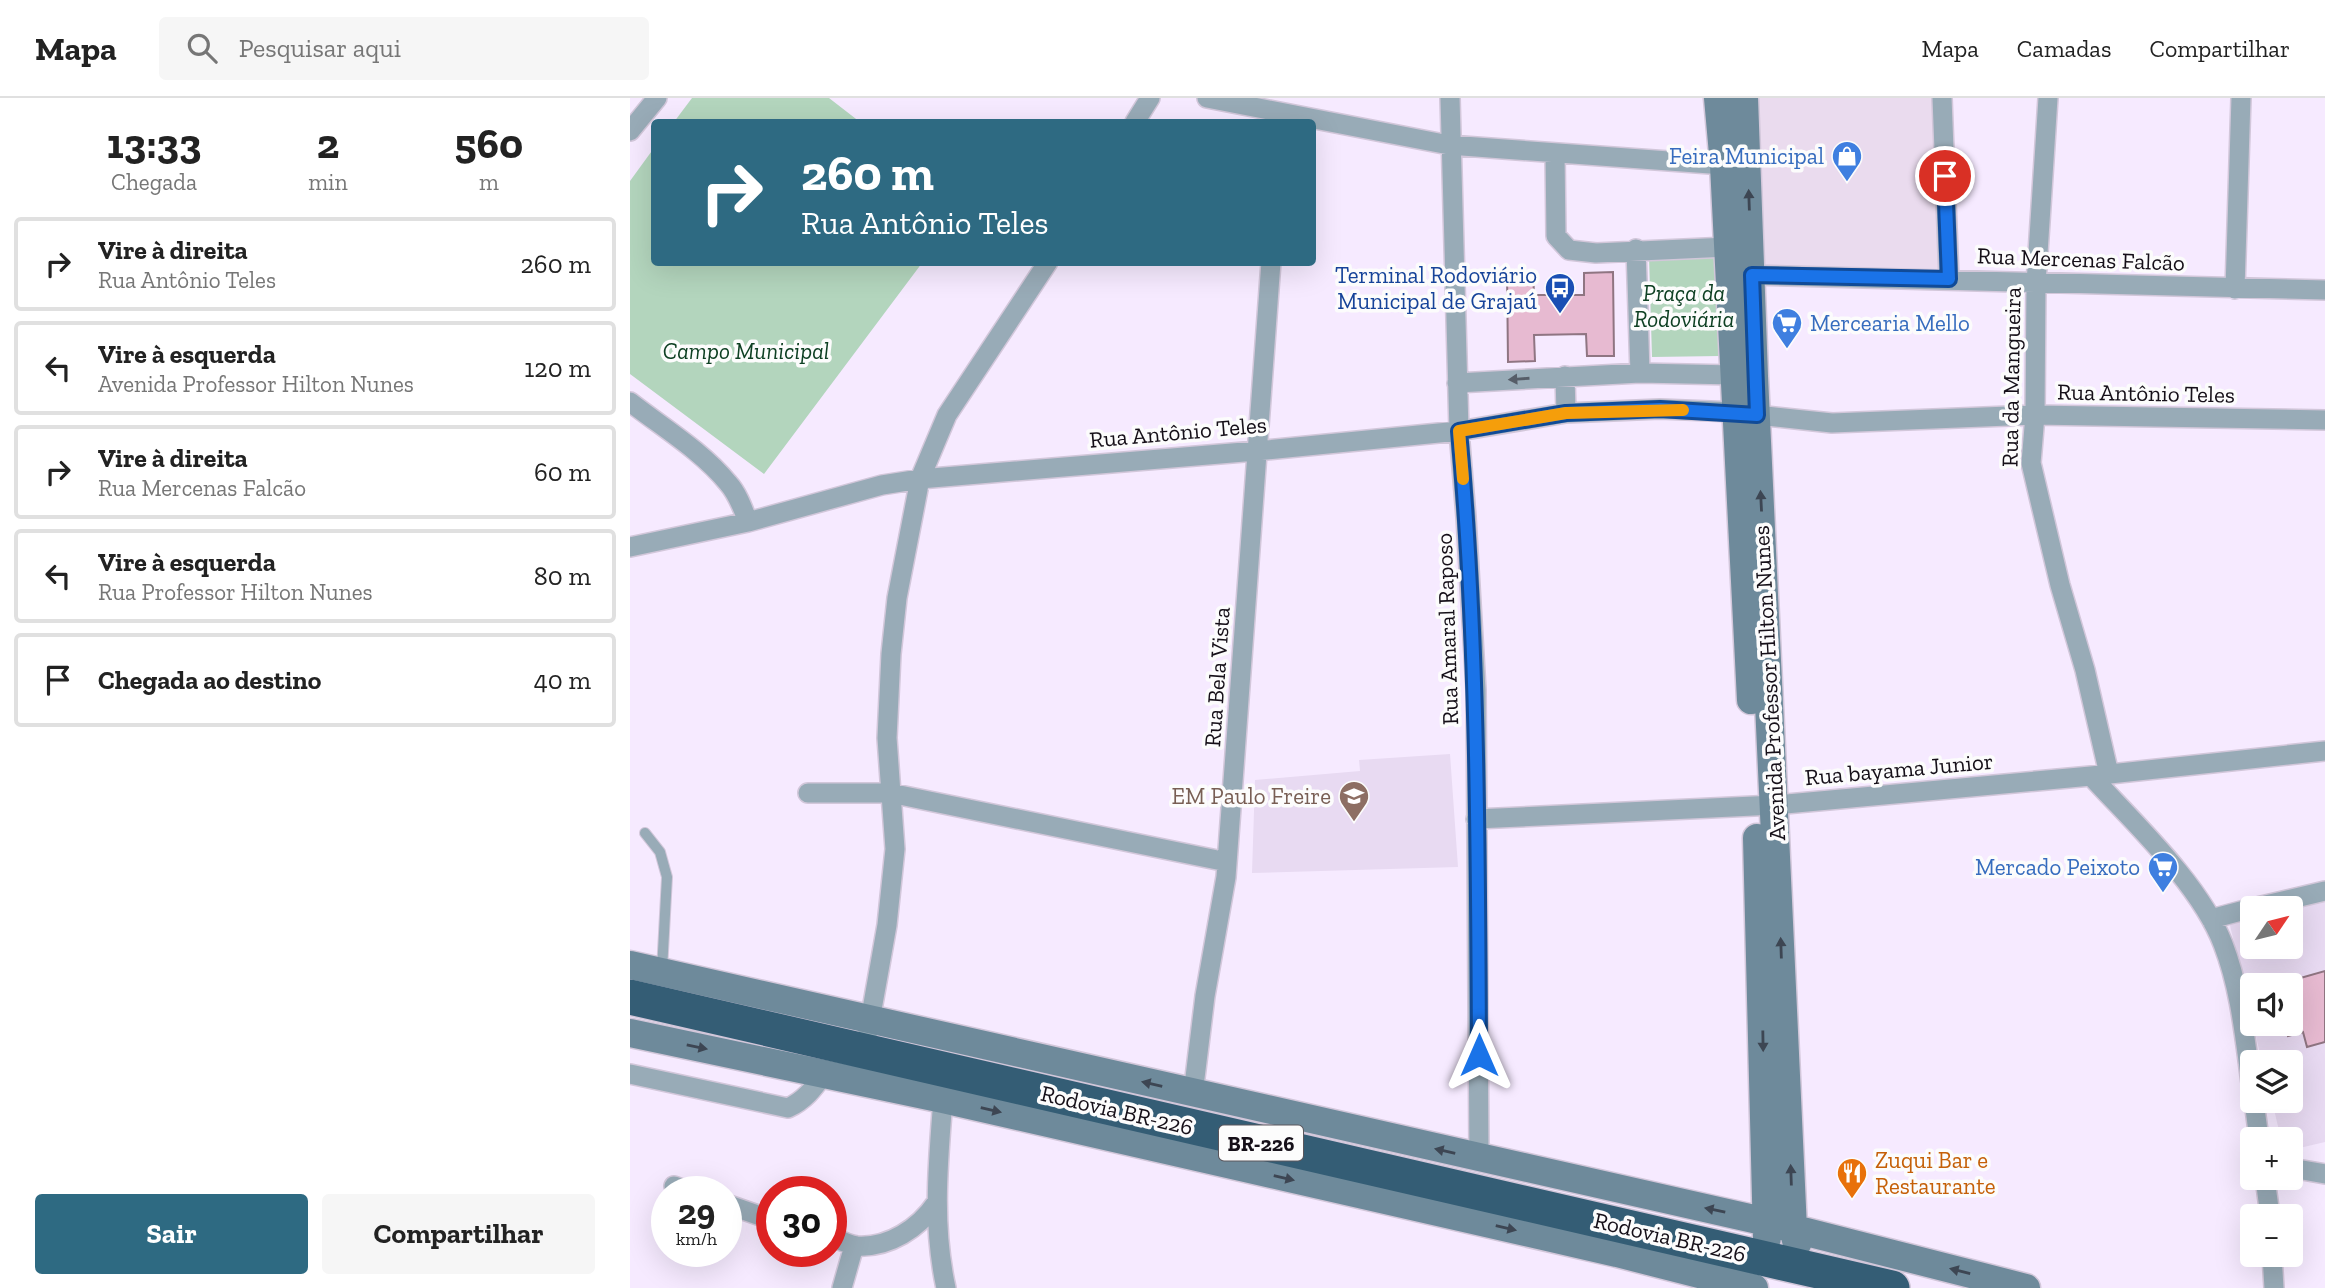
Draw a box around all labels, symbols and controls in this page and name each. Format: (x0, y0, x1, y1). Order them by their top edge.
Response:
search box (159, 17, 649, 80)
text: Mapa (35, 29, 117, 68)
icon: search (183, 29, 221, 67)
text: Pesquisar aqui (239, 32, 401, 64)
text: Mapa (1921, 34, 1979, 63)
text: Camadas (2017, 34, 2111, 63)
text: Compartilhar (2149, 34, 2290, 63)
text: 13:33 (107, 118, 201, 169)
text: 2 (317, 118, 339, 169)
text: 560 (455, 118, 523, 169)
shop icon: Feira Municipal (1830, 139, 1864, 183)
place label: Feira Municipal (1669, 142, 1824, 170)
text: 260 m (801, 144, 934, 203)
pin (1915, 146, 1975, 206)
icon: right (686, 147, 777, 238)
icon: arrive (1926, 157, 1964, 195)
text: Chegada (111, 168, 197, 196)
text: min (308, 168, 348, 196)
text: m (479, 168, 499, 196)
one-way arrow (1743, 189, 1754, 211)
text: Rua Antônio Teles (801, 204, 1049, 242)
text: Vire à direita (98, 234, 248, 266)
street label: Rua Mercenas Falcão (1977, 241, 2185, 277)
icon: right (39, 245, 77, 283)
text: 260 m (520, 248, 591, 280)
place label: Terminal Rodoviário Municipal de Grajaú (1335, 261, 1537, 315)
text: Rua Antônio Teles (98, 266, 276, 294)
bus stop icon: Terminal Rodoviário Municipal de Grajaú (1543, 271, 1577, 315)
park label: Praça da Rodoviária (1634, 279, 1734, 333)
street label: Rua da Mangueira (1995, 287, 2027, 467)
supermarket icon: Mercearia Mello (1770, 306, 1804, 350)
place label: Mercearia Mello (1810, 309, 1970, 337)
park label: Campo Municipal (663, 337, 829, 365)
text: Vire à esquerda (98, 338, 276, 370)
icon: left (39, 349, 77, 387)
text: 120 m (524, 352, 591, 384)
text: Avenida Professor Hilton Nunes (98, 370, 414, 398)
one-way arrow (1508, 373, 1530, 384)
street label: Rua Antônio Teles (2057, 377, 2235, 409)
street label: Rua Antônio Teles (1088, 410, 1268, 454)
text: Vire à direita (98, 442, 248, 474)
icon: right (39, 453, 77, 491)
text: 60 m (534, 456, 591, 488)
text: Rua Mercenas Falcão (98, 474, 306, 502)
one-way arrow (1756, 489, 1767, 511)
street label: Avenida Professor Hilton Nunes (1747, 525, 1791, 841)
street label: Rua Amaral Raposo (1430, 532, 1464, 726)
text: Vire à esquerda (98, 546, 276, 578)
icon: left (39, 557, 77, 595)
text: 80 m (534, 560, 591, 592)
text: Rua Professor Hilton Nunes (98, 578, 373, 606)
street label: Rua Bela Vista (1198, 606, 1236, 748)
icon: arrive (39, 661, 77, 699)
text: Chegada ao destino (98, 664, 321, 696)
text: 40 m (534, 664, 591, 696)
street label: Rua bayama Junior (1804, 747, 1994, 791)
school or university icon: EM Paulo Freire (1337, 779, 1371, 823)
place label: EM Paulo Freire (1172, 782, 1331, 810)
supermarket icon: Mercado Peixoto (2146, 850, 2180, 894)
place label: Mercado Peixoto (1975, 853, 2140, 881)
north arrow (2240, 896, 2303, 959)
map controls (2240, 896, 2303, 1267)
one-way arrow (1776, 937, 1787, 959)
button: sound (2240, 973, 2303, 1036)
position arrow (1442, 1018, 1516, 1092)
one-way arrow (1757, 1030, 1768, 1052)
one-way arrow (686, 1042, 708, 1053)
button: layers (2240, 1050, 2303, 1113)
one-way arrow (1141, 1078, 1163, 1089)
street label: Rodovia BR-226 (1038, 1079, 1196, 1141)
one-way arrow (980, 1105, 1002, 1116)
road number: BR-226 (1219, 1126, 1303, 1160)
button: + (2240, 1127, 2303, 1190)
one-way arrow (1434, 1145, 1456, 1156)
place label: Zuqui Bar e Restaurante (1875, 1146, 1996, 1200)
restaurant icon: Zuqui Bar e Restaurante (1835, 1156, 1869, 1200)
one-way arrow (1786, 1164, 1797, 1186)
one-way arrow (1273, 1172, 1295, 1183)
speed limit sign: 30 (756, 1176, 847, 1267)
text: 29 (678, 1191, 715, 1233)
button: Sair (35, 1194, 308, 1274)
button: Compartilhar (322, 1194, 595, 1274)
button: − (2240, 1204, 2303, 1267)
one-way arrow (1704, 1205, 1726, 1216)
street label: Rodovia BR-226 (1591, 1206, 1749, 1268)
one-way arrow (1495, 1222, 1517, 1233)
text: km/h (676, 1228, 717, 1250)
one-way arrow (1949, 1265, 1971, 1276)

